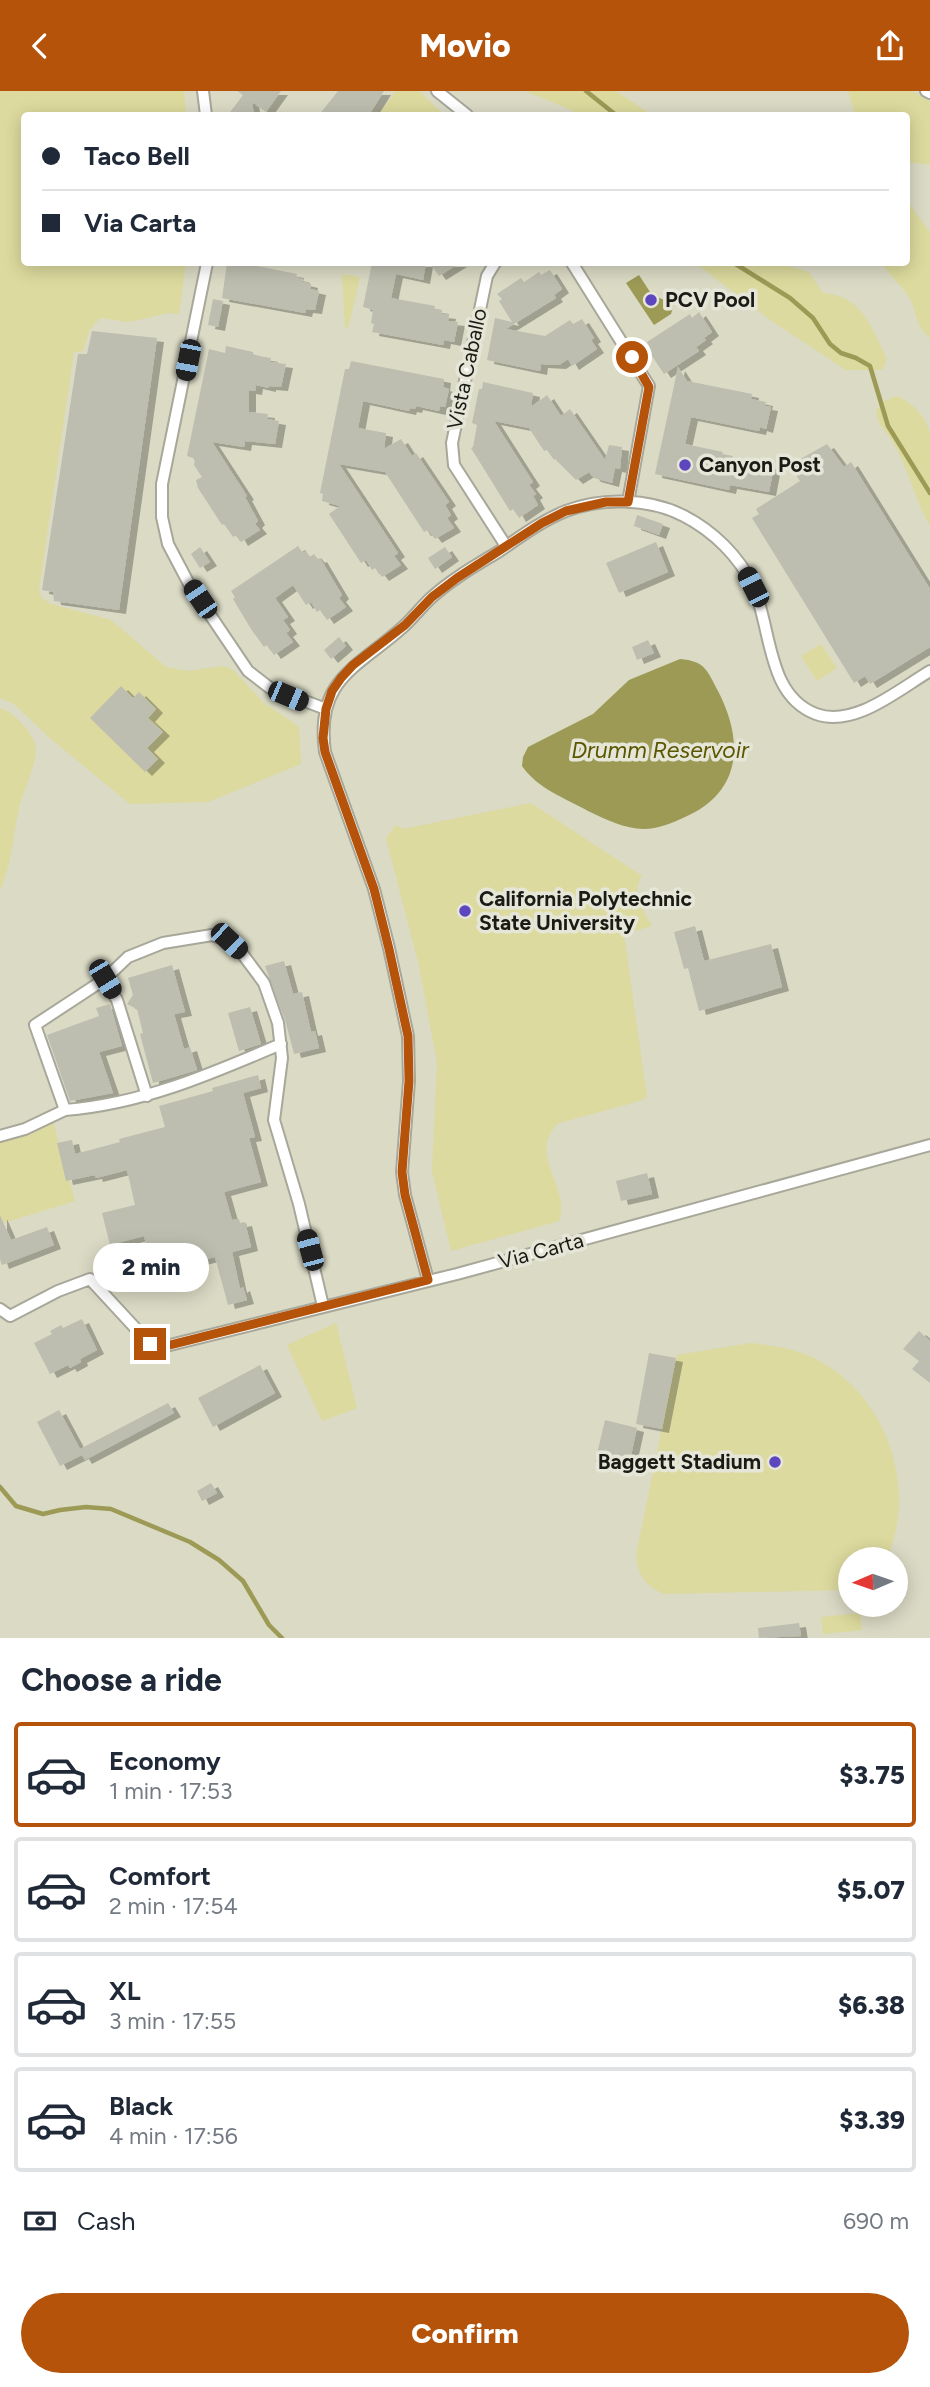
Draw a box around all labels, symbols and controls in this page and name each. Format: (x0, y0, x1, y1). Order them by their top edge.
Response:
icon: back (21, 27, 59, 65)
text: Movio (419, 27, 511, 65)
icon: share (871, 27, 909, 65)
text: Taco Bell (84, 140, 190, 172)
text: Via Carta (84, 207, 196, 239)
place label: PCV Pool (665, 287, 755, 312)
marker: PCV Pool (643, 292, 659, 308)
street label: Vista Caballo (441, 306, 492, 432)
car (174, 337, 203, 383)
route start (616, 341, 648, 373)
place label: Canyon Post (699, 452, 821, 477)
marker: Canyon Post (677, 457, 693, 473)
car (735, 564, 772, 610)
car (180, 576, 221, 622)
car (265, 678, 312, 714)
water label: Drumm Reservoir (571, 736, 750, 764)
place label: California Polytechnic State University (479, 886, 693, 935)
marker: California Polytechnic State University (457, 903, 473, 919)
car (207, 919, 252, 963)
car (86, 956, 125, 1002)
car (295, 1227, 326, 1273)
street label: Via Carta (496, 1227, 586, 1274)
callout: 2 min (92, 1243, 208, 1291)
text: 2 min (122, 1253, 180, 1281)
route end (134, 1328, 166, 1360)
place label: Baggett Stadium (598, 1449, 761, 1474)
marker: Baggett Stadium (767, 1454, 783, 1470)
north arrow (838, 1547, 908, 1617)
map controls (838, 1547, 908, 1617)
text: Choose a ride (21, 1661, 222, 1699)
icon: car (25, 1743, 88, 1806)
text: Economy (109, 1745, 221, 1777)
text: $3.75 (839, 1759, 905, 1791)
text: 1 min · 17:53 (109, 1777, 233, 1805)
icon: car (25, 1858, 88, 1921)
text: Comfort (109, 1860, 211, 1892)
text: $5.07 (837, 1874, 905, 1906)
text: 2 min · 17:54 (109, 1892, 238, 1920)
icon: car (25, 1973, 88, 2036)
text: XL (109, 1975, 141, 2007)
text: $6.38 (838, 1989, 905, 2021)
text: 3 min · 17:55 (109, 2007, 236, 2035)
icon: car (25, 2088, 88, 2151)
text: Black (109, 2090, 173, 2122)
text: $3.39 (839, 2104, 905, 2136)
text: 4 min · 17:56 (109, 2122, 238, 2150)
icon: cash (21, 2202, 59, 2240)
text: Cash (77, 2205, 136, 2237)
text: 690 m (843, 2207, 909, 2235)
button: Confirm (21, 2293, 909, 2373)

